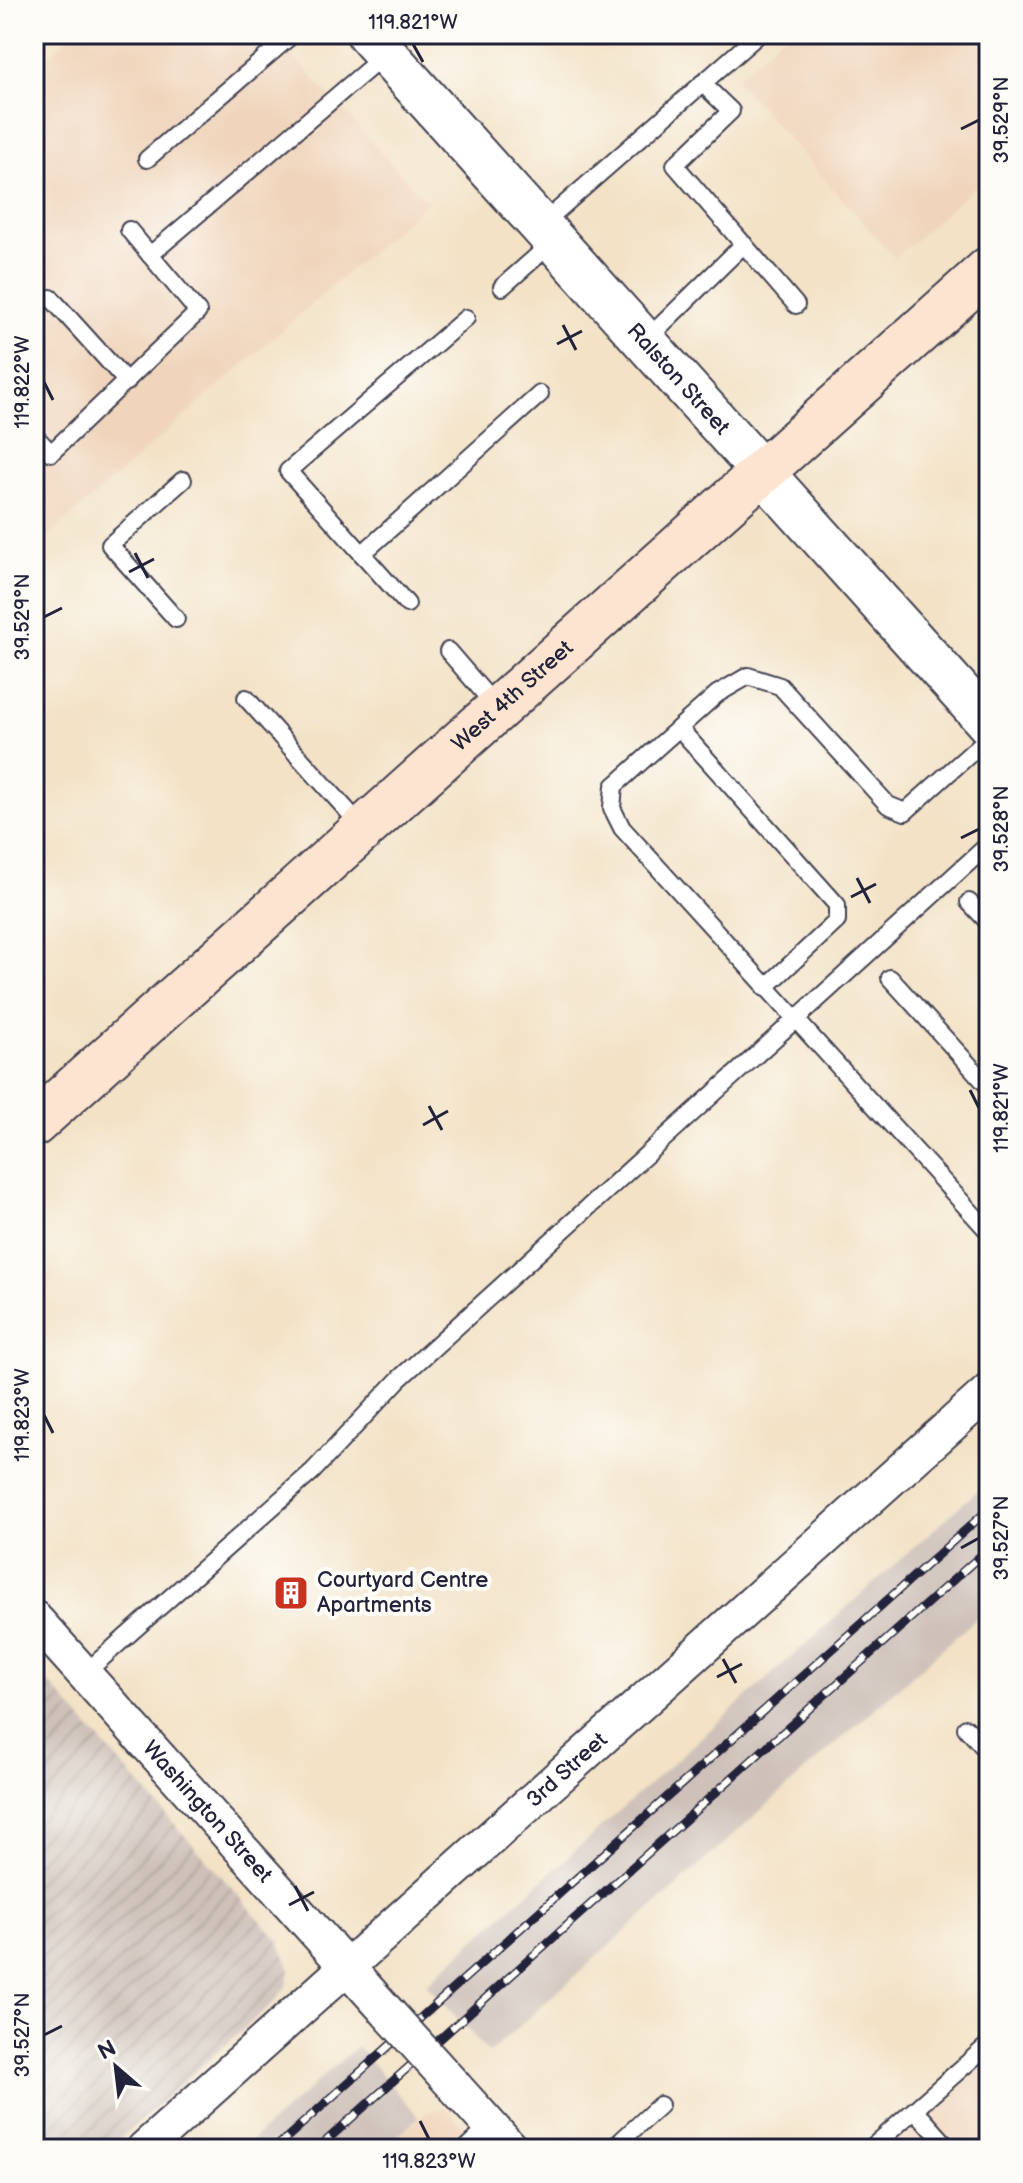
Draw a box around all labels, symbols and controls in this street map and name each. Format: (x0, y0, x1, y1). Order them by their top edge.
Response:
text: 119.821°W (368, 11, 458, 35)
text: 39.529°N (990, 77, 1014, 163)
street label: Ralston Street (621, 317, 736, 440)
text: 119.822°W (11, 336, 35, 429)
text: 39.529°N (11, 574, 35, 660)
street label: West 4th Street (446, 634, 579, 757)
text: 39.528°N (990, 786, 1014, 872)
text: 119.821°W (990, 1063, 1014, 1153)
text: 119.823°W (11, 1368, 35, 1462)
text: 39.527°N (990, 1495, 1014, 1581)
place label: Courtyard Centre Apartments (317, 1567, 488, 1619)
building icon: Courtyard Centre Apartments (272, 1574, 310, 1612)
street label: 3rd Street (521, 1726, 613, 1813)
street label: Washington Street (137, 1735, 278, 1888)
text: 39.527°N (11, 1992, 35, 2078)
north arrow (76, 2027, 156, 2107)
text: N (94, 2035, 121, 2066)
text: 119.823°W (382, 2150, 476, 2174)

